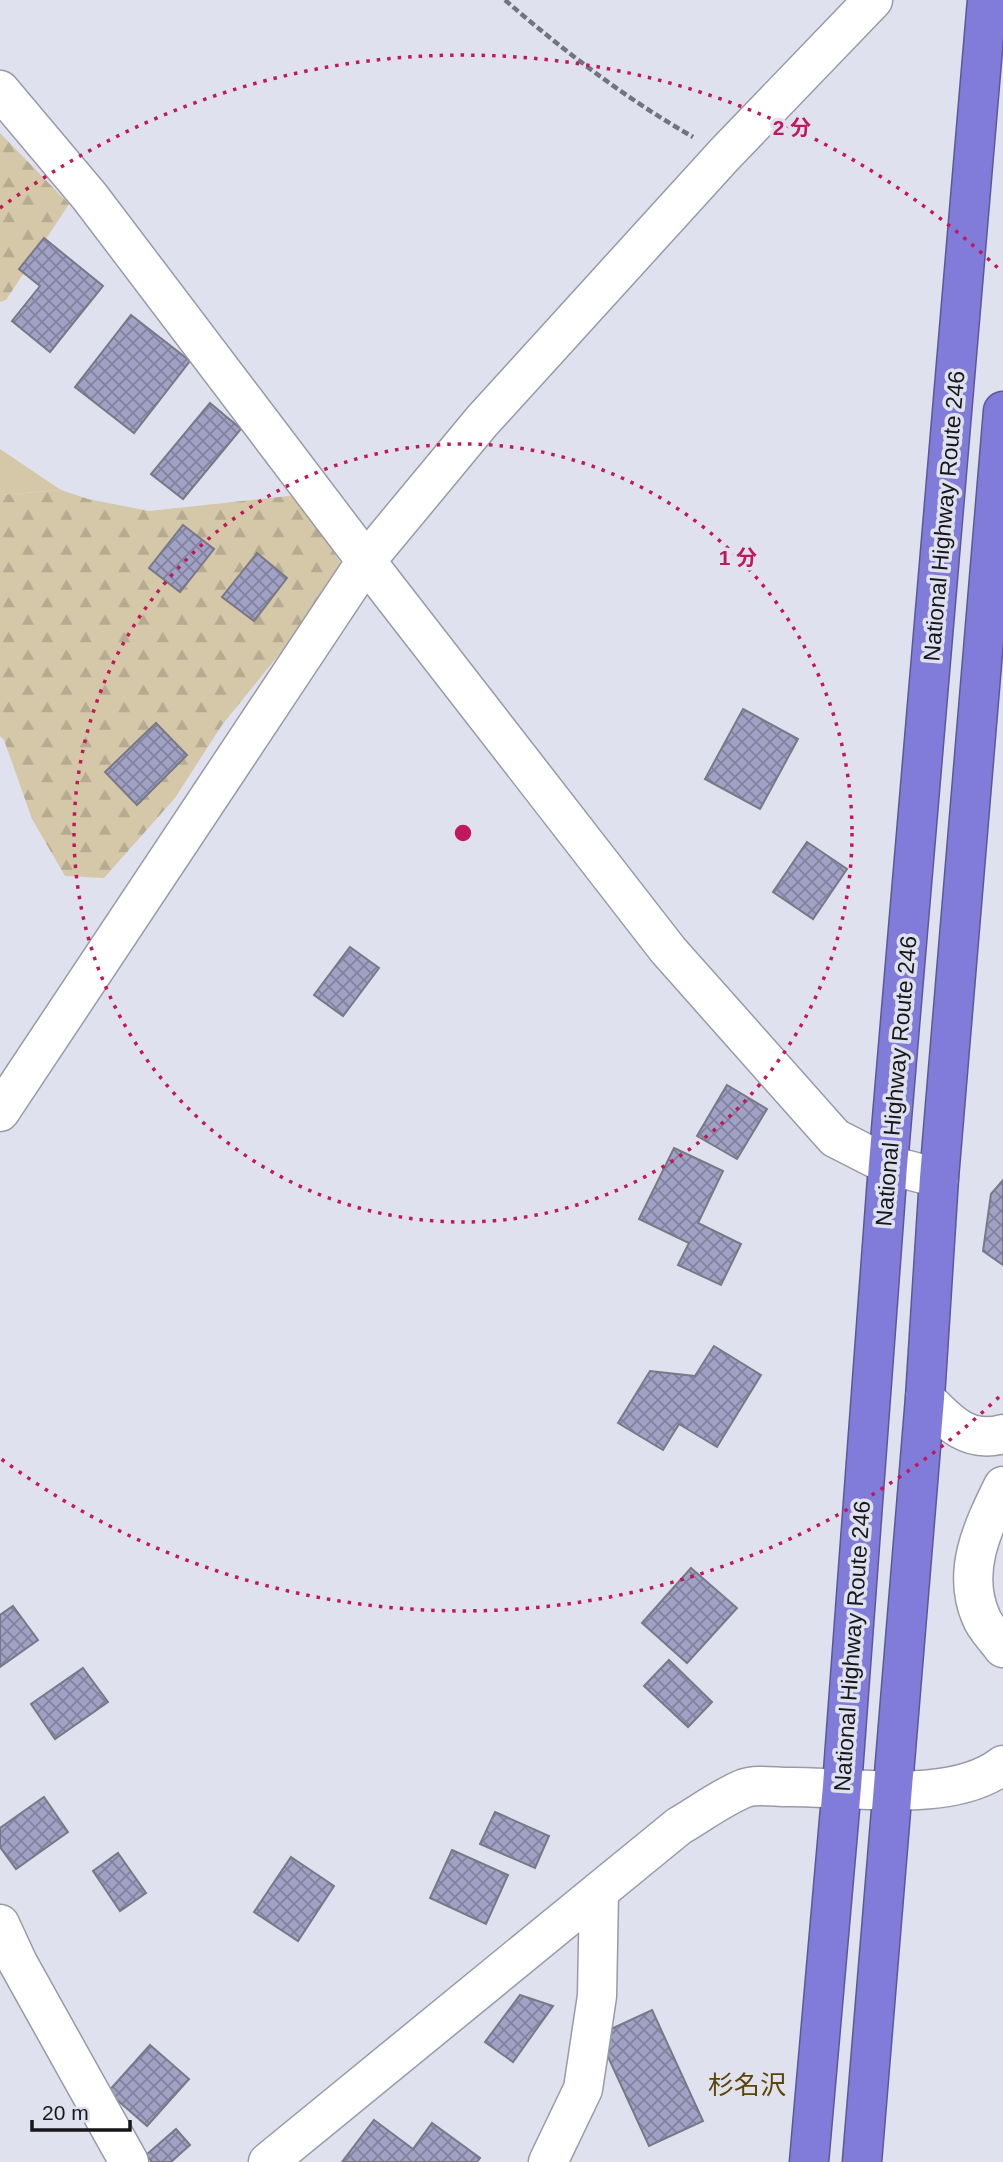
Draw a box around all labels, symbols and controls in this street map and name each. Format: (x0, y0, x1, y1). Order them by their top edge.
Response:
text: 2 分 (773, 116, 811, 139)
street label: National Highway Route 246 (918, 370, 970, 662)
text: 1 分 (719, 546, 757, 569)
centre of rings (451, 821, 475, 845)
street label: National Highway Route 246 (870, 935, 922, 1227)
street label: National Highway Route 246 (829, 1500, 875, 1792)
district label: 杉名沢 (708, 2070, 786, 2100)
scale bar (32, 2088, 130, 2132)
text: 20 m (42, 2101, 89, 2124)

